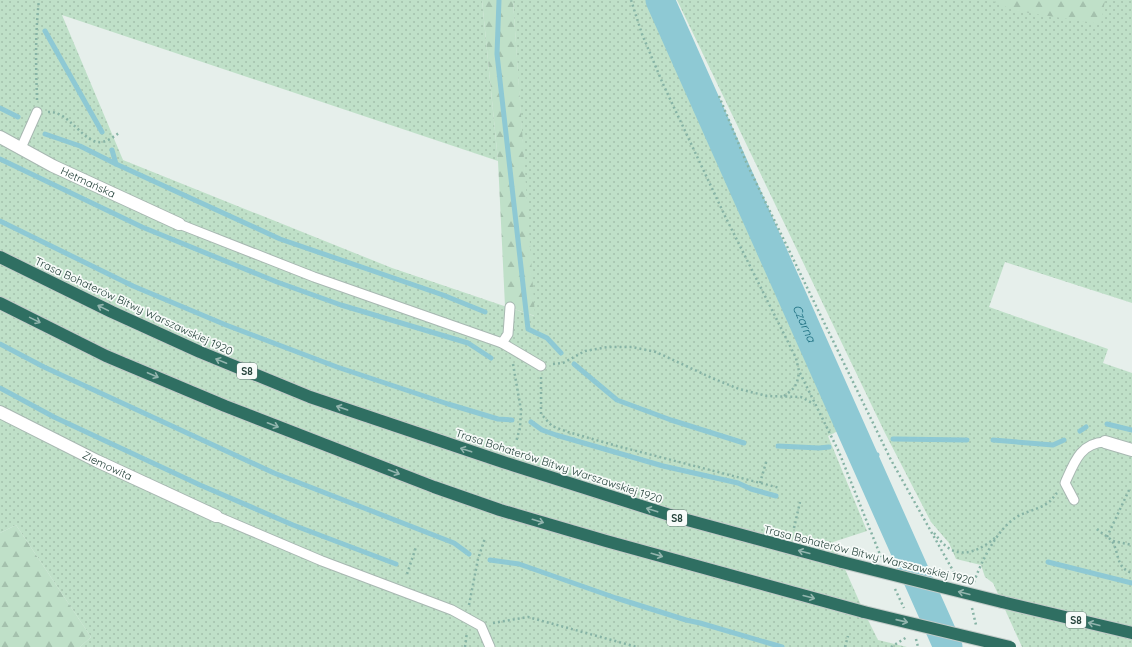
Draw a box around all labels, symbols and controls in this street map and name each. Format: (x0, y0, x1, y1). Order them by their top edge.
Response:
street label: Hetmańska (58, 164, 118, 201)
street label: Trasa Bohaterów Bitwy Warszawskiej 1920 (33, 254, 235, 358)
water label: Czarna (789, 302, 820, 345)
one-way arrow (97, 304, 109, 311)
one-way arrow (29, 317, 41, 324)
one-way arrow (216, 357, 228, 364)
road number: S8 (237, 363, 257, 379)
one-way arrow (146, 372, 158, 380)
one-way arrow (336, 404, 349, 411)
one-way arrow (266, 421, 278, 429)
street label: Trasa Bohaterów Bitwy Warszawskiej 1920 (454, 426, 664, 506)
one-way arrow (460, 445, 472, 453)
street label: Ziemowita (80, 448, 134, 483)
one-way arrow (388, 468, 400, 476)
one-way arrow (646, 505, 658, 513)
road number: S8 (667, 510, 687, 526)
one-way arrow (531, 518, 544, 525)
street label: Trasa Bohaterów Bitwy Warszawskiej 1920 (762, 522, 976, 588)
one-way arrow (798, 548, 811, 555)
one-way arrow (650, 552, 663, 559)
one-way arrow (958, 588, 971, 596)
one-way arrow (802, 594, 815, 602)
road number: S8 (1066, 612, 1086, 628)
one-way arrow (895, 618, 908, 626)
one-way arrow (1088, 620, 1101, 627)

